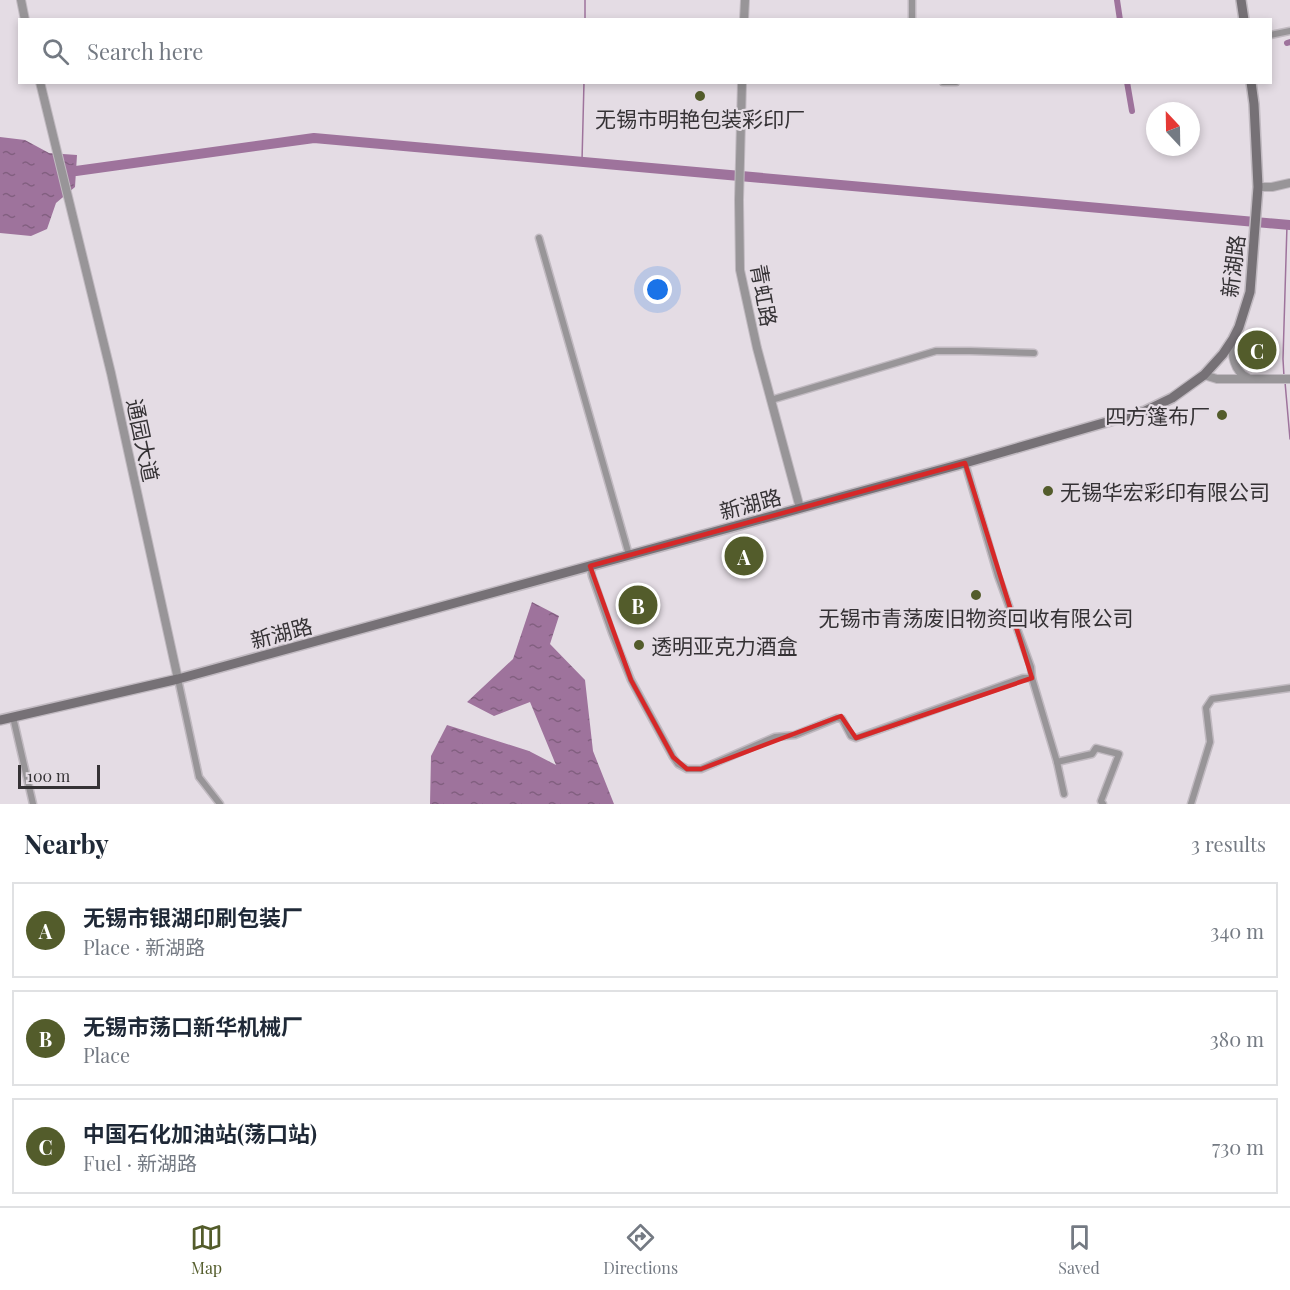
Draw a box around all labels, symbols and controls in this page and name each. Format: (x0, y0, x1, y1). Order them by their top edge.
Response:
search box (18, 18, 1272, 84)
icon: search (39, 35, 72, 68)
text: Search here (87, 36, 203, 66)
marker: 无锡市明艳包装彩印厂 (693, 89, 707, 103)
north arrow (1146, 102, 1200, 156)
place label: 无锡市明艳包装彩印厂 (595, 104, 805, 132)
street label: 新湖路 (1214, 233, 1250, 299)
street label: 青虹路 (746, 262, 784, 328)
your location (643, 275, 672, 304)
pin: C (1238, 328, 1276, 372)
street label: 通园大道 (122, 396, 166, 484)
place label: 四方篷布厂 (1105, 401, 1210, 429)
marker: 四方篷布厂 (1215, 408, 1229, 422)
place label: 无锡华宏彩印有限公司 (1060, 477, 1270, 505)
street label: 新湖路 (716, 481, 784, 525)
marker: 无锡华宏彩印有限公司 (1041, 484, 1055, 498)
pin: A (724, 534, 764, 578)
pin: B (618, 582, 658, 628)
marker: 无锡市青荡废旧物资回收有限公司 (969, 588, 983, 602)
place label: 无锡市青荡废旧物资回收有限公司 (819, 603, 1134, 631)
street label: 新湖路 (247, 610, 315, 654)
place label: 透明亚克力酒盒 (651, 631, 798, 659)
marker: 透明亚克力酒盒 (632, 638, 646, 652)
scale bar (18, 762, 100, 790)
text: 100 m (27, 765, 70, 786)
text: Nearby (24, 826, 109, 861)
text: 3 results (1191, 830, 1266, 857)
text: 无锡市银湖印刷包装厂 (83, 902, 303, 932)
text: A (39, 917, 52, 944)
text: 340 m (1210, 917, 1264, 944)
text: Place · 新湖路 (83, 933, 205, 960)
text: 无锡市荡口新华机械厂 (83, 1011, 303, 1041)
text: B (39, 1025, 52, 1052)
text: 380 m (1210, 1025, 1264, 1052)
text: Place (83, 1041, 130, 1068)
text: 中国石化加油站(荡口站) (83, 1118, 317, 1148)
text: C (38, 1133, 53, 1160)
text: 730 m (1212, 1133, 1264, 1160)
text: Fuel · 新湖路 (83, 1149, 197, 1176)
tab: Map (190, 1221, 223, 1278)
tab: Directions (603, 1221, 678, 1278)
tab: Saved (1058, 1221, 1100, 1278)

